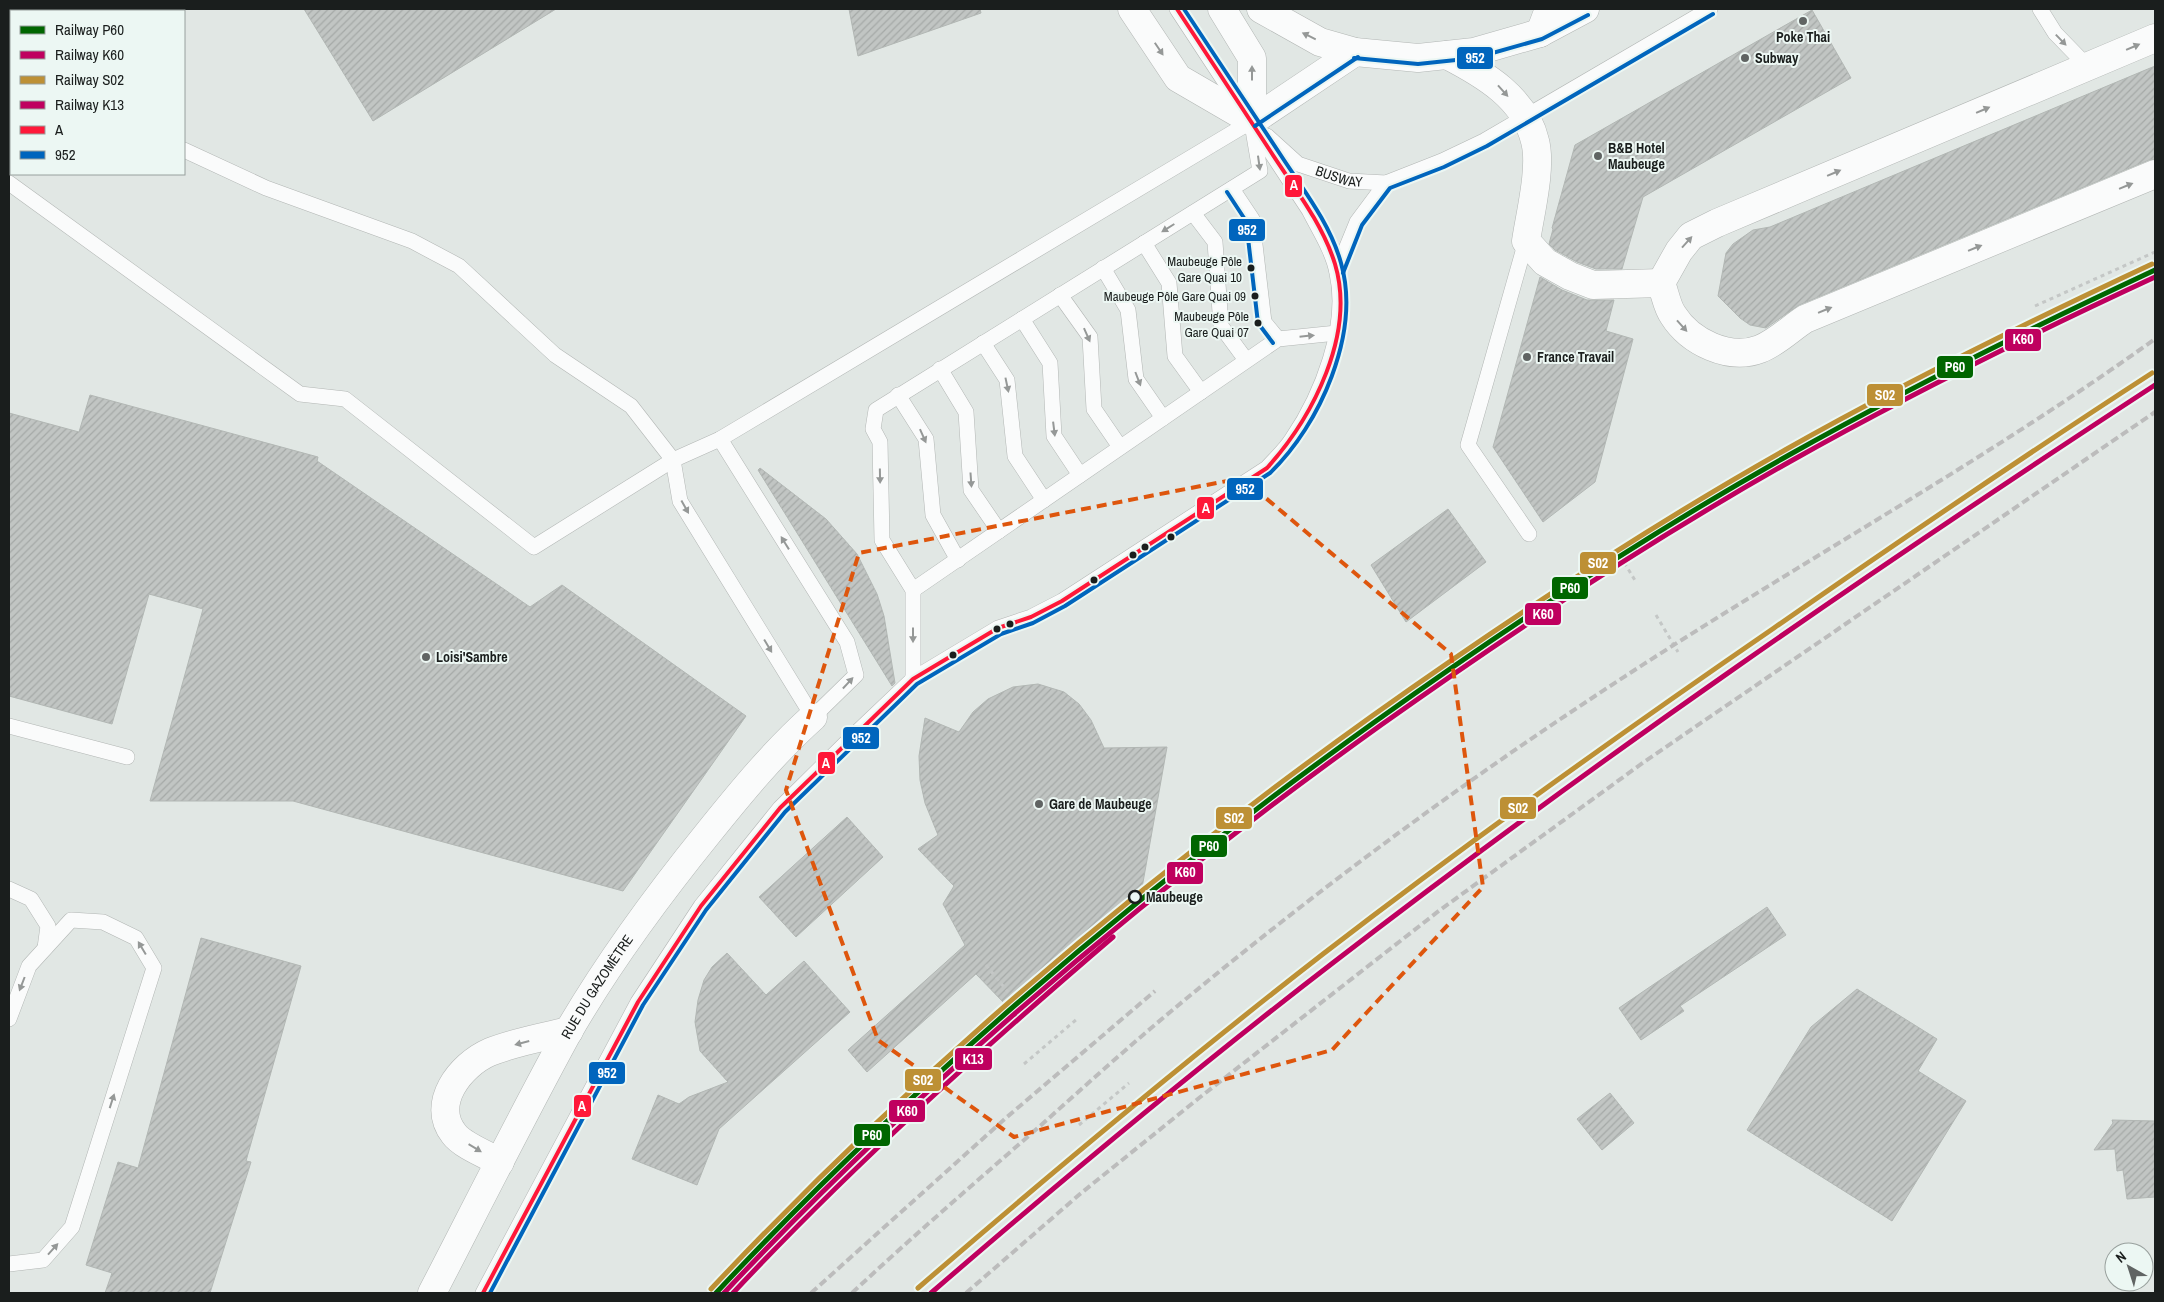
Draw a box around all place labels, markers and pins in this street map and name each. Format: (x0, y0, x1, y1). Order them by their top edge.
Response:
marker: Poke Thai (1797, 15, 1809, 27)
place label: Poke Thai (1776, 28, 1830, 46)
place label: Subway (1755, 49, 1799, 67)
marker: Subway (1739, 52, 1751, 64)
place label: B&B Hotel Maubeuge (1608, 139, 1665, 173)
marker: B&B Hotel Maubeuge (1592, 150, 1604, 162)
place label: Maubeuge Pôle Gare Quai 10 (1167, 253, 1242, 286)
marker: Maubeuge Pôle Gare Quai 10 (1246, 263, 1256, 273)
place label: Maubeuge Pôle Gare Quai 09 (1104, 288, 1246, 305)
marker: Maubeuge Pôle Gare Quai 09 (1250, 291, 1260, 301)
place label: Maubeuge Pôle Gare Quai 07 (1174, 308, 1249, 341)
marker: Maubeuge Pôle Gare Quai 07 (1253, 318, 1263, 328)
place label: France Travail (1537, 348, 1614, 366)
marker: France Travail (1521, 351, 1533, 363)
unlabelled marker (1166, 532, 1176, 542)
unlabelled marker (1140, 542, 1150, 552)
unlabelled marker (1128, 550, 1138, 560)
unlabelled marker (1089, 575, 1099, 585)
unlabelled marker (1005, 619, 1015, 629)
unlabelled marker (992, 624, 1002, 634)
place label: Loisi'Sambre (436, 648, 508, 666)
unlabelled marker (948, 650, 958, 660)
marker: Loisi'Sambre (420, 651, 432, 663)
place label: Gare de Maubeuge (1049, 795, 1152, 813)
marker: Gare de Maubeuge (1033, 798, 1045, 810)
place label: Maubeuge (1146, 888, 1203, 906)
marker: Maubeuge (1128, 890, 1142, 904)

